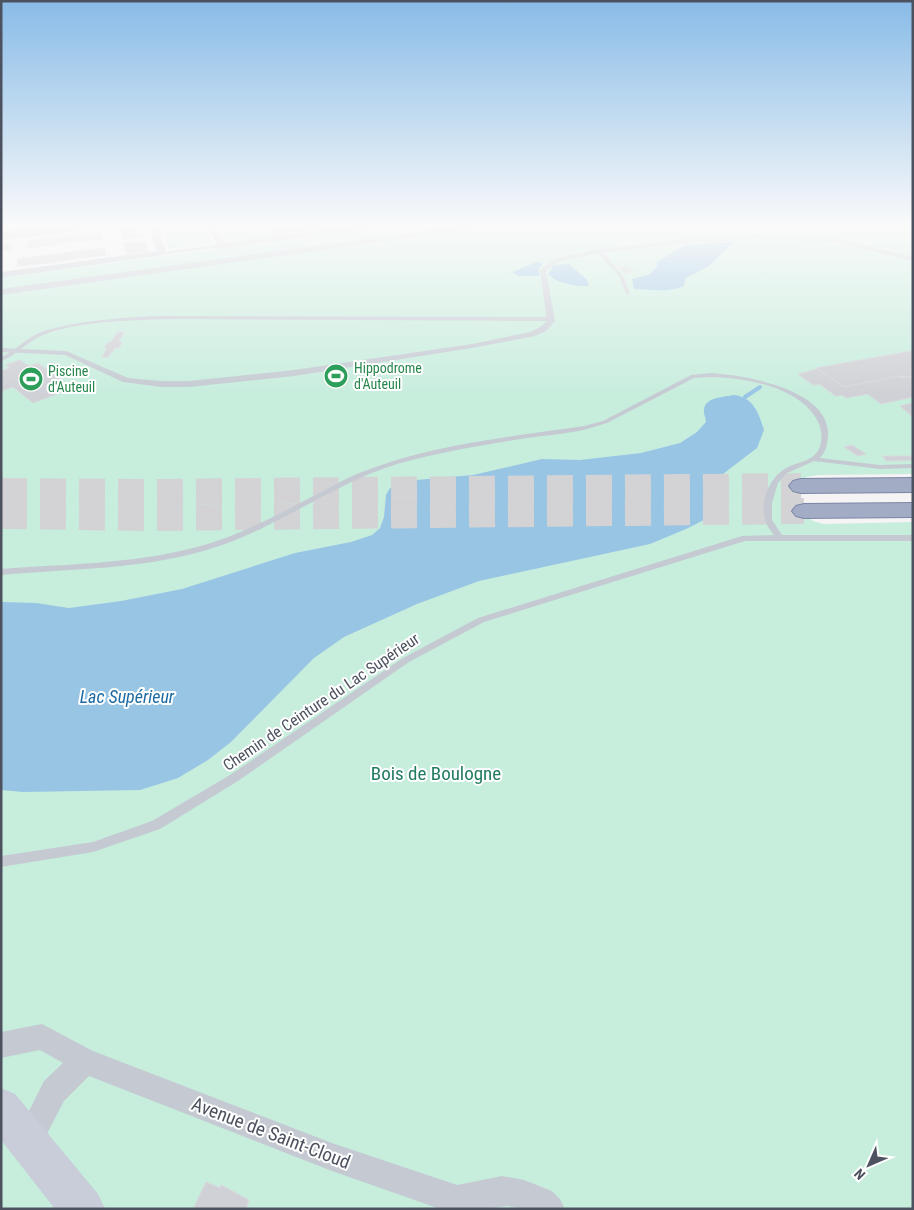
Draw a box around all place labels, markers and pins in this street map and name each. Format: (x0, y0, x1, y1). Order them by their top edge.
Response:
place label: Hippodrome d'Auteuil (354, 360, 422, 392)
place label: Piscine d'Auteuil (48, 363, 95, 395)
sports icon: Hippodrome d'Auteuil (323, 363, 349, 389)
sports icon: Piscine d'Auteuil (18, 366, 44, 392)

